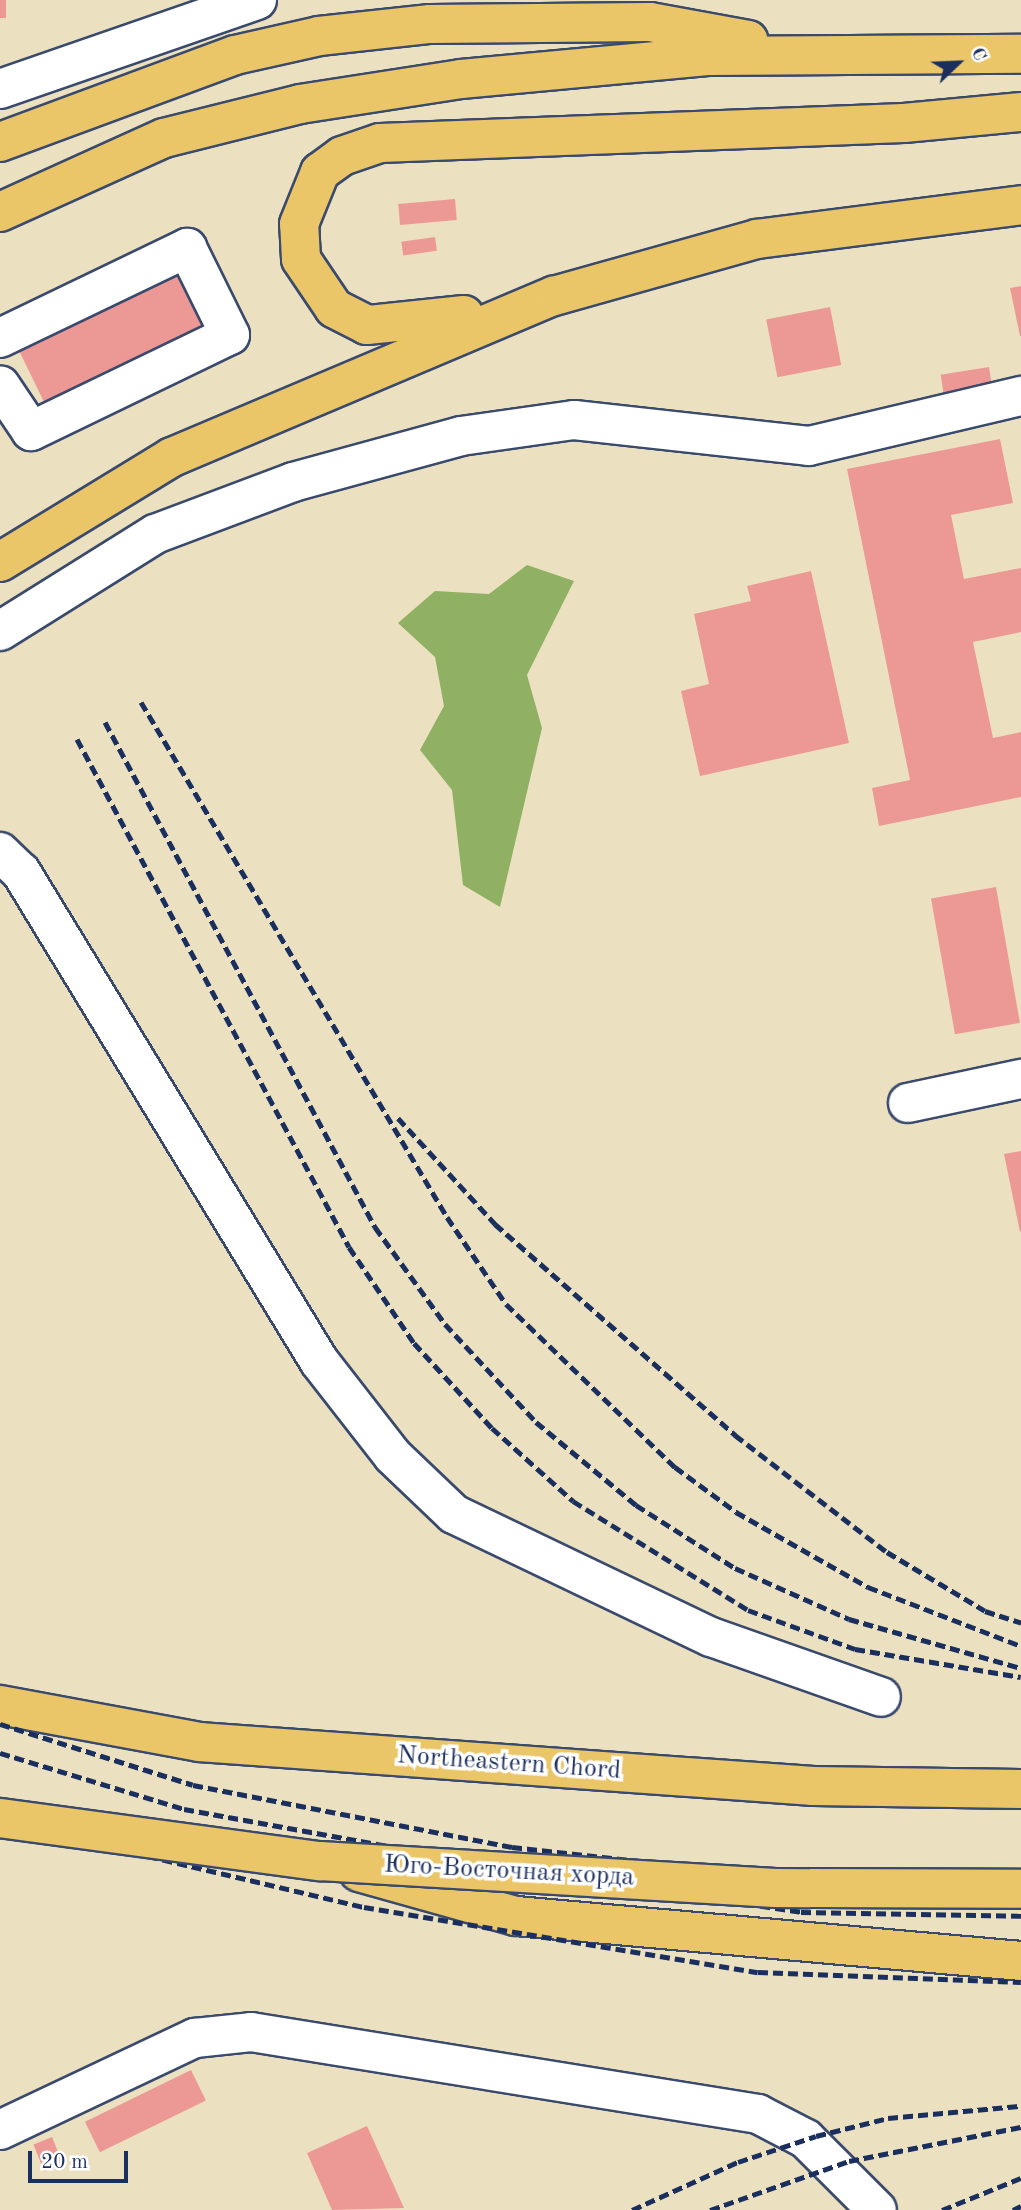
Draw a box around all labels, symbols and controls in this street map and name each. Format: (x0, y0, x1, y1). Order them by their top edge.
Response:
north arrow (923, 28, 993, 98)
text: С (967, 45, 989, 64)
street label: Northeastern Chord (396, 1741, 622, 1787)
street label: Юго-Восточная хорда (383, 1850, 635, 1894)
scale bar (32, 2136, 131, 2180)
text: 20 m (41, 2152, 88, 2173)

